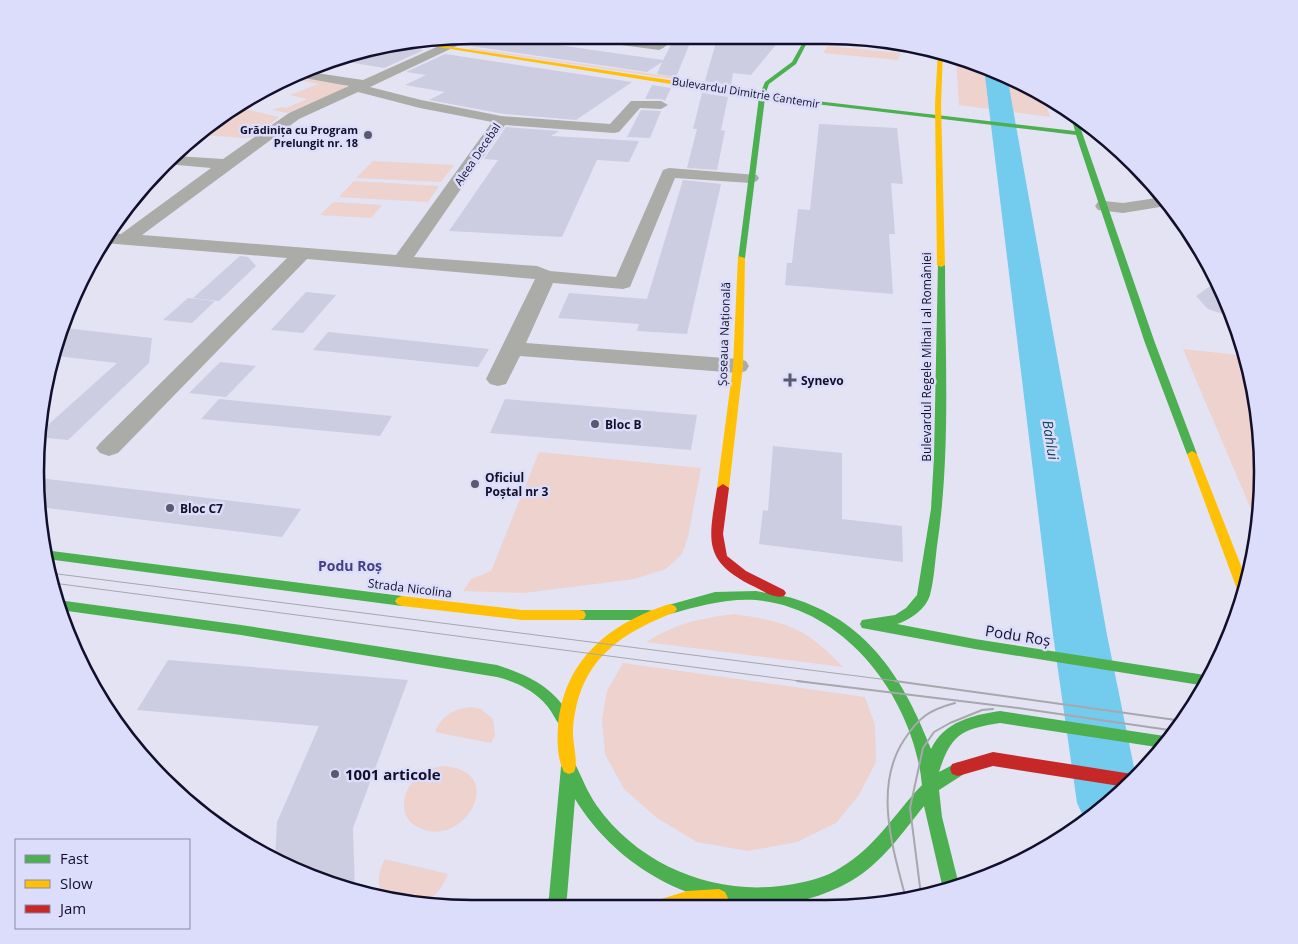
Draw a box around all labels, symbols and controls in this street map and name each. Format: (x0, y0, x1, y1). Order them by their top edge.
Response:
street label: Bulevardul Dimitrie Cantemir (671, 73, 821, 111)
street label: Aleea Decebal (451, 120, 503, 188)
place label: Grădinița cu Program Prelungit nr. 18 (240, 122, 358, 150)
marker: Grădinița cu Program Prelungit nr. 18 (362, 129, 374, 141)
street label: Bulevardul Regele Mihai I al României (918, 252, 935, 462)
street label: Șoseaua Națională (714, 282, 734, 386)
place label: Synevo (801, 372, 844, 389)
marker: Synevo (783, 373, 797, 387)
place label: Bloc B (605, 416, 642, 433)
marker: Bloc B (589, 418, 601, 430)
water label: Bahlui (1039, 419, 1064, 461)
place label: Oficiul Poștal nr 3 (485, 469, 549, 500)
marker: Oficiul Poștal nr 3 (469, 478, 481, 490)
place label: Bloc C7 (180, 500, 223, 517)
marker: Bloc C7 (164, 502, 176, 514)
district label: Podu Roș (318, 556, 382, 575)
street label: Strada Nicolina (367, 574, 453, 602)
street label: Podu Roș (984, 620, 1052, 650)
place label: 1001 articole (345, 764, 441, 784)
marker: 1001 articole (329, 768, 341, 780)
legend (15, 839, 190, 929)
text: Fast (60, 848, 89, 868)
text: Slow (60, 873, 93, 893)
text: Jam (58, 898, 86, 918)

